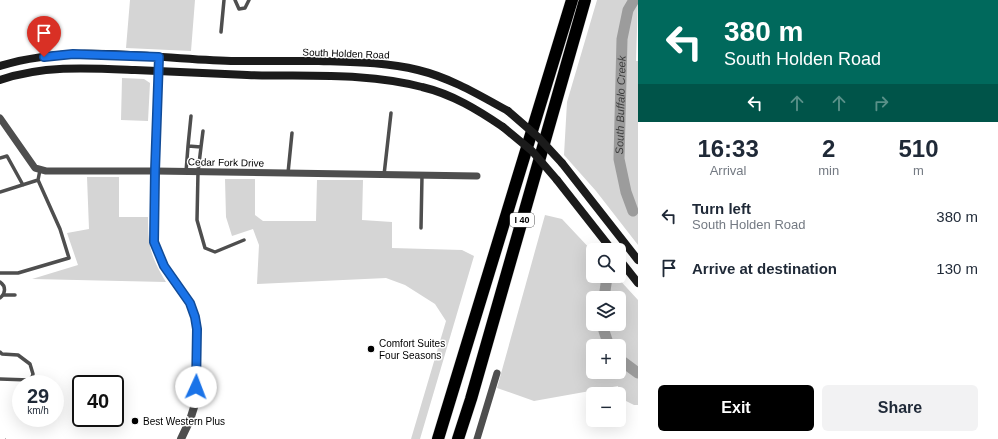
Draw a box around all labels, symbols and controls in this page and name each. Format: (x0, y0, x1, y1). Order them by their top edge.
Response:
pin (27, 16, 61, 57)
icon: left (658, 16, 710, 68)
text: 380 m (724, 16, 803, 47)
icon: arrive (33, 22, 55, 44)
street label: South Holden Road (302, 46, 390, 61)
text: South Holden Road (724, 49, 881, 69)
water label: South Buffalo Creek (613, 55, 628, 154)
icon: left (744, 92, 766, 114)
icon: ahead (786, 92, 808, 114)
icon: ahead (828, 92, 850, 114)
icon: right (870, 92, 892, 114)
text: 16:33 (697, 135, 759, 162)
text: 2 (822, 135, 835, 162)
text: 510 (899, 135, 939, 162)
street label: Cedar Fork Drive (188, 156, 265, 169)
text: Arrival (710, 163, 747, 178)
text: min (818, 163, 839, 178)
text: m (913, 163, 924, 178)
text: Turn left (692, 200, 751, 217)
icon: left (658, 205, 680, 227)
text: 380 m (936, 208, 978, 225)
road number: I 40 (510, 213, 534, 227)
text: South Holden Road (692, 217, 805, 232)
map controls (586, 243, 626, 427)
button: search (586, 243, 626, 283)
icon: arrive (658, 257, 680, 279)
text: Arrive at destination (692, 260, 837, 277)
text: 130 m (936, 260, 978, 277)
button: layers (586, 291, 626, 331)
place label: Comfort Suites Four Seasons (379, 338, 445, 361)
button: + (586, 339, 626, 379)
marker: Comfort Suites Four Seasons (366, 344, 376, 354)
position arrow (175, 366, 217, 408)
speed limit sign: 40 (72, 375, 124, 427)
text: 29 (27, 385, 49, 407)
button: Exit (658, 385, 814, 431)
button: Share (822, 385, 978, 431)
button: − (586, 387, 626, 427)
text: km/h (27, 405, 49, 416)
marker: Best Western Plus (130, 416, 140, 426)
place label: Best Western Plus (143, 416, 225, 427)

